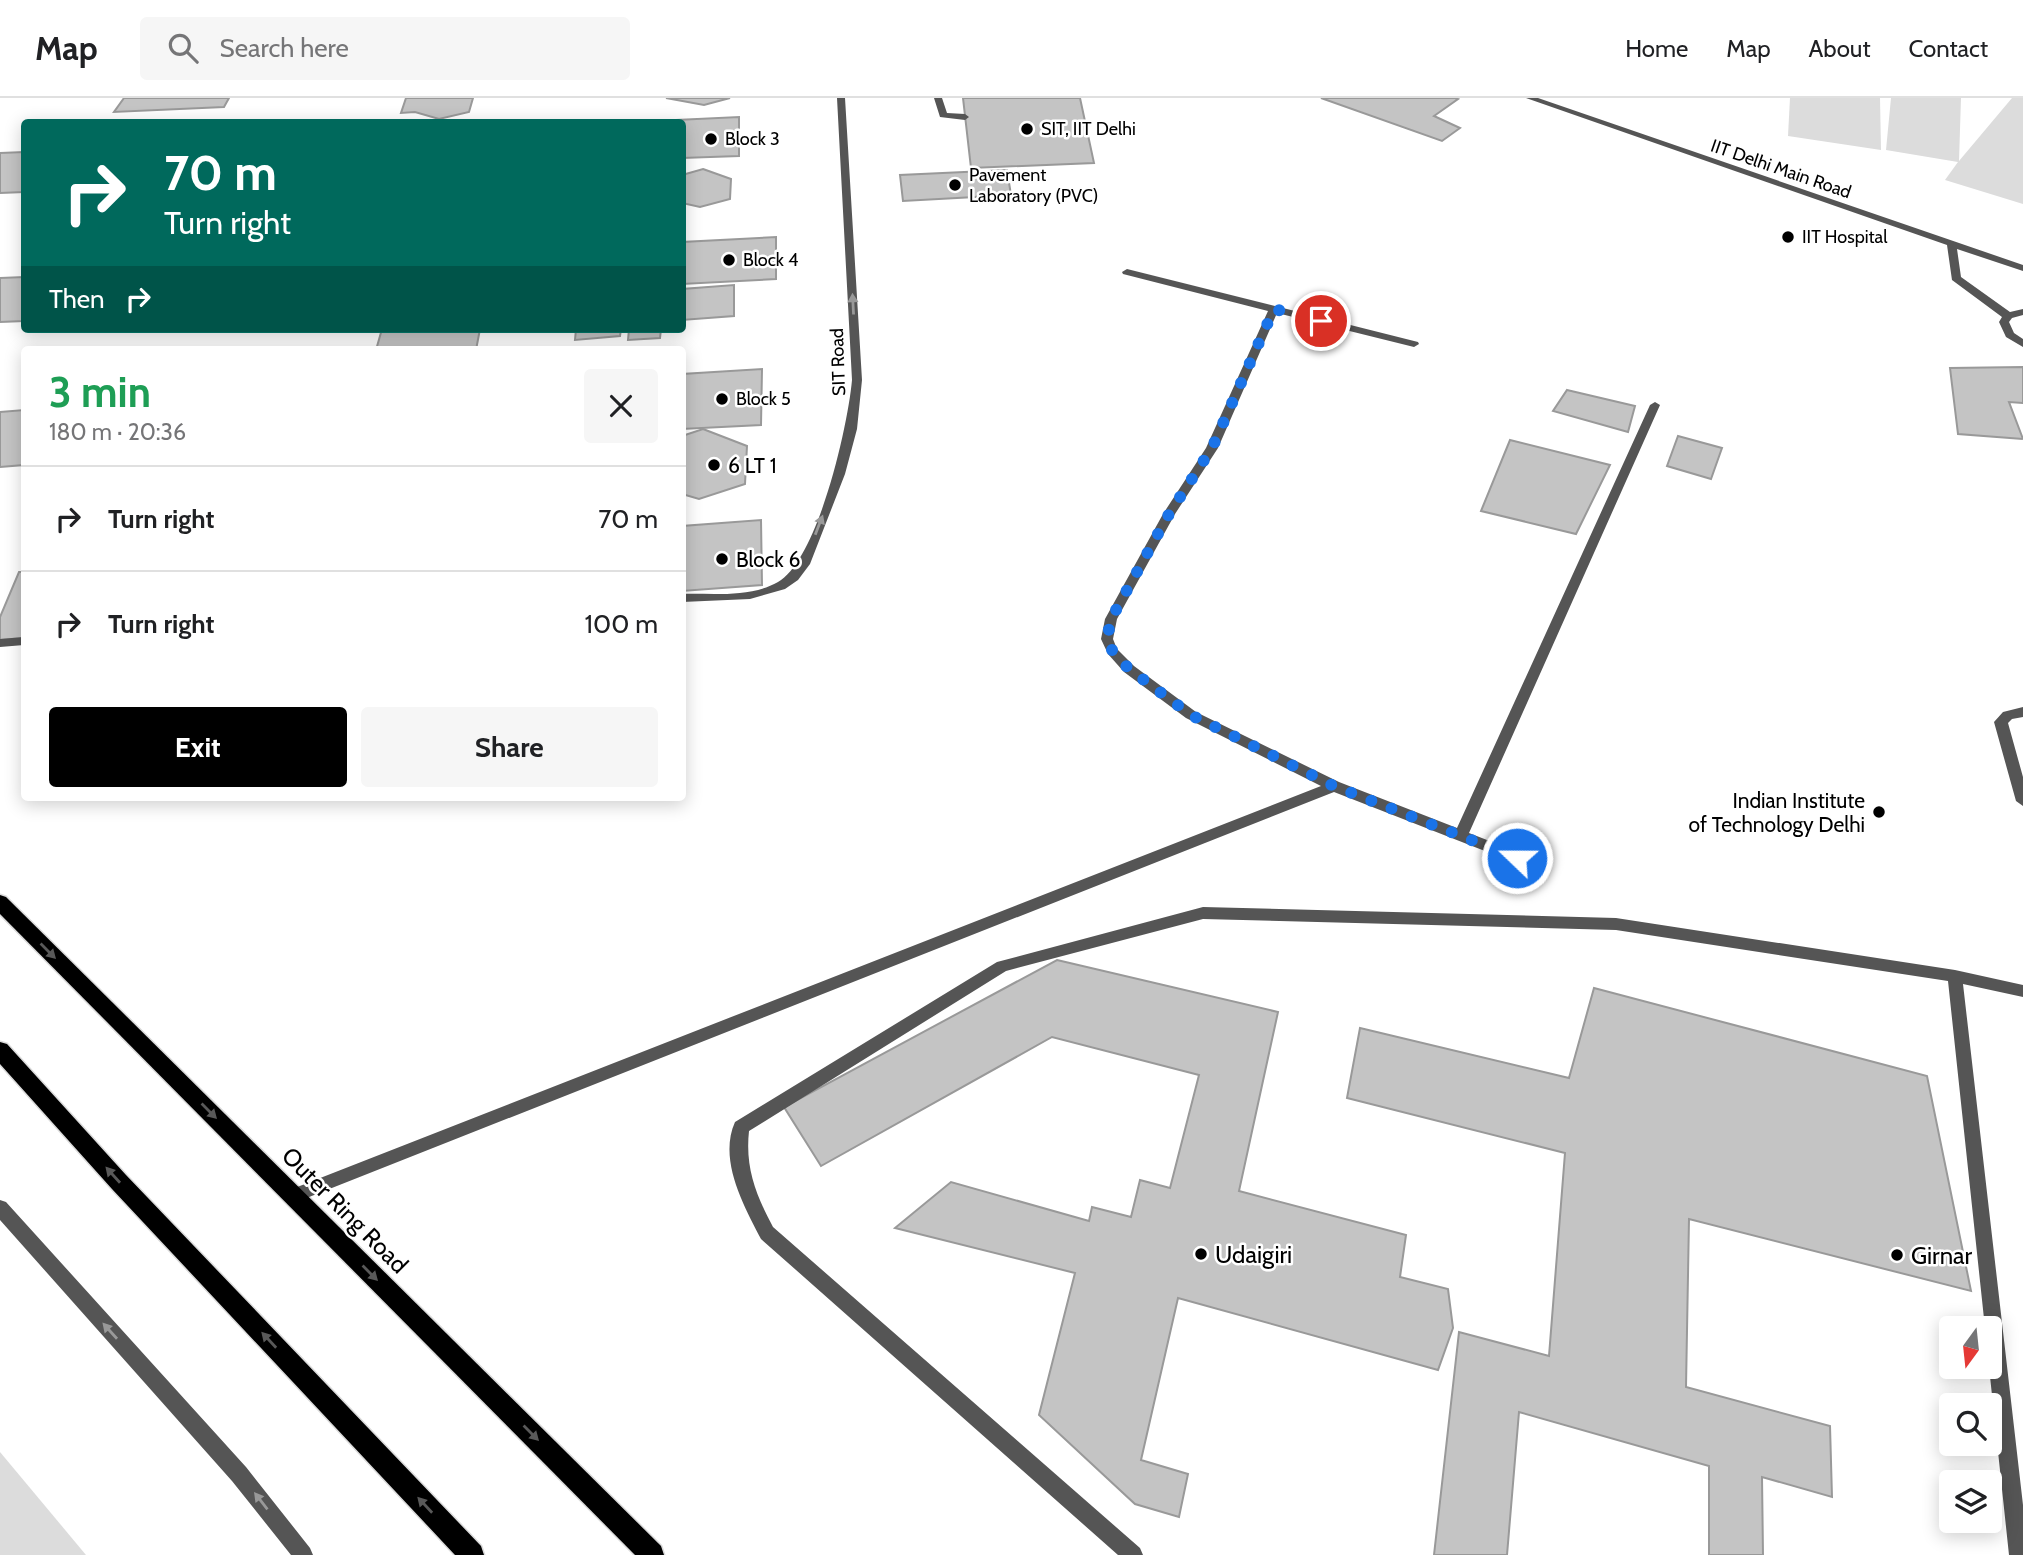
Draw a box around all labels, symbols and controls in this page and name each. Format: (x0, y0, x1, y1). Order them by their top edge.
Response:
search box (140, 17, 630, 80)
text: Map (35, 28, 98, 68)
icon: search (164, 29, 202, 67)
text: Search here (220, 32, 349, 64)
text: Home (1625, 34, 1688, 63)
text: Map (1726, 34, 1771, 63)
text: About (1809, 34, 1871, 63)
text: Contact (1909, 34, 1988, 63)
place label: SIT, IIT Delhi (1041, 118, 1136, 140)
marker: SIT, IIT Delhi (1019, 121, 1035, 137)
place label: Block 3 (725, 128, 780, 150)
marker: Block 3 (703, 131, 719, 147)
street label: IIT Delhi Main Road (1708, 135, 1854, 203)
text: 70 m (164, 143, 277, 202)
icon: right (49, 147, 140, 238)
place label: Pavement Laboratory (PVC) (969, 164, 1098, 207)
marker: Pavement Laboratory (PVC) (947, 177, 963, 193)
text: Turn right (164, 203, 291, 242)
place label: IIT Hospital (1802, 226, 1888, 248)
marker: IIT Hospital (1780, 229, 1796, 245)
place label: Block 4 (743, 249, 798, 271)
marker: Block 4 (721, 252, 737, 268)
icon: right (119, 280, 157, 318)
text: Then (49, 283, 105, 315)
pin (1291, 291, 1351, 351)
one-way arrow (847, 293, 858, 315)
icon: arrive (1302, 302, 1340, 340)
street label: SIT Road (826, 328, 850, 396)
text: 3 min (49, 366, 151, 418)
button: close (584, 369, 658, 443)
place label: Block 5 (736, 388, 791, 410)
marker: Block 5 (714, 391, 730, 407)
text: 180 m · 20:36 (49, 418, 186, 446)
place label: 6 LT 1 (728, 453, 777, 478)
marker: 6 LT 1 (706, 457, 722, 473)
icon: right (49, 500, 87, 538)
text: Turn right (108, 503, 214, 535)
text: 70 m (598, 503, 658, 535)
one-way arrow (814, 515, 825, 536)
place label: Block 6 (736, 547, 800, 572)
marker: Block 6 (714, 551, 730, 567)
icon: right (49, 605, 87, 643)
text: Turn right (108, 608, 214, 640)
text: 100 m (585, 608, 658, 640)
button: Exit (49, 707, 347, 787)
button: Share (361, 707, 658, 787)
place label: Indian Institute of Technology Delhi (1689, 788, 1865, 837)
marker: Indian Institute of Technology Delhi (1871, 804, 1887, 820)
position arrow (1480, 821, 1554, 895)
one-way arrow (40, 942, 57, 959)
one-way arrow (201, 1103, 218, 1120)
street label: Outer Ring Road (276, 1141, 414, 1279)
one-way arrow (105, 1166, 121, 1184)
place label: Udaigiri (1215, 1240, 1292, 1269)
place label: Girnar (1911, 1241, 1973, 1270)
marker: Udaigiri (1193, 1246, 1209, 1262)
marker: Girnar (1889, 1247, 1905, 1263)
one-way arrow (361, 1264, 378, 1281)
north arrow (1939, 1316, 2002, 1379)
map controls (1939, 1316, 2002, 1533)
one-way arrow (102, 1322, 118, 1340)
one-way arrow (261, 1331, 277, 1349)
button: search (1939, 1393, 2002, 1456)
one-way arrow (522, 1425, 539, 1442)
button: layers (1939, 1470, 2002, 1533)
one-way arrow (253, 1493, 268, 1511)
one-way arrow (417, 1497, 434, 1514)

